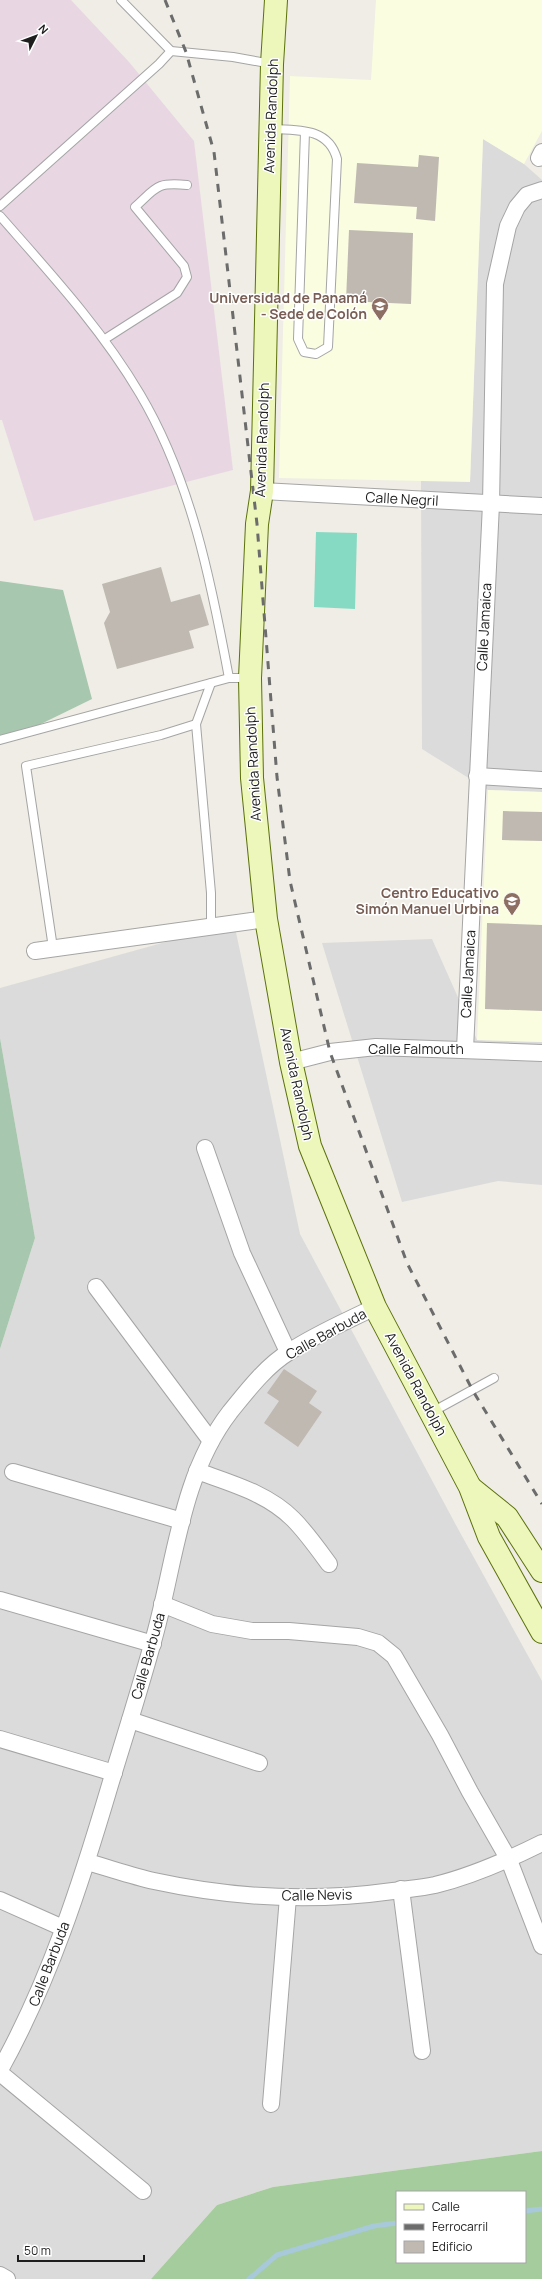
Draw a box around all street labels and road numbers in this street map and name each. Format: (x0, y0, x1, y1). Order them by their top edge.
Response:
street label: Avenida Randolph (259, 58, 282, 174)
street label: Avenida Randolph (250, 382, 273, 498)
street label: Calle Negril (365, 487, 439, 510)
street label: Calle Jamaica (472, 583, 495, 671)
street label: Avenida Randolph (240, 706, 265, 822)
street label: Calle Jamaica (456, 930, 479, 1018)
street label: Avenida Randolph (276, 1026, 319, 1142)
street label: Calle Falmouth (368, 1039, 464, 1058)
street label: Calle Barbuda (282, 1304, 369, 1364)
street label: Avenida Randolph (381, 1329, 452, 1439)
street label: Calle Barbuda (126, 1610, 169, 1701)
street label: Calle Nevis (282, 1884, 352, 1905)
street label: Calle Barbuda (24, 1919, 73, 2009)

